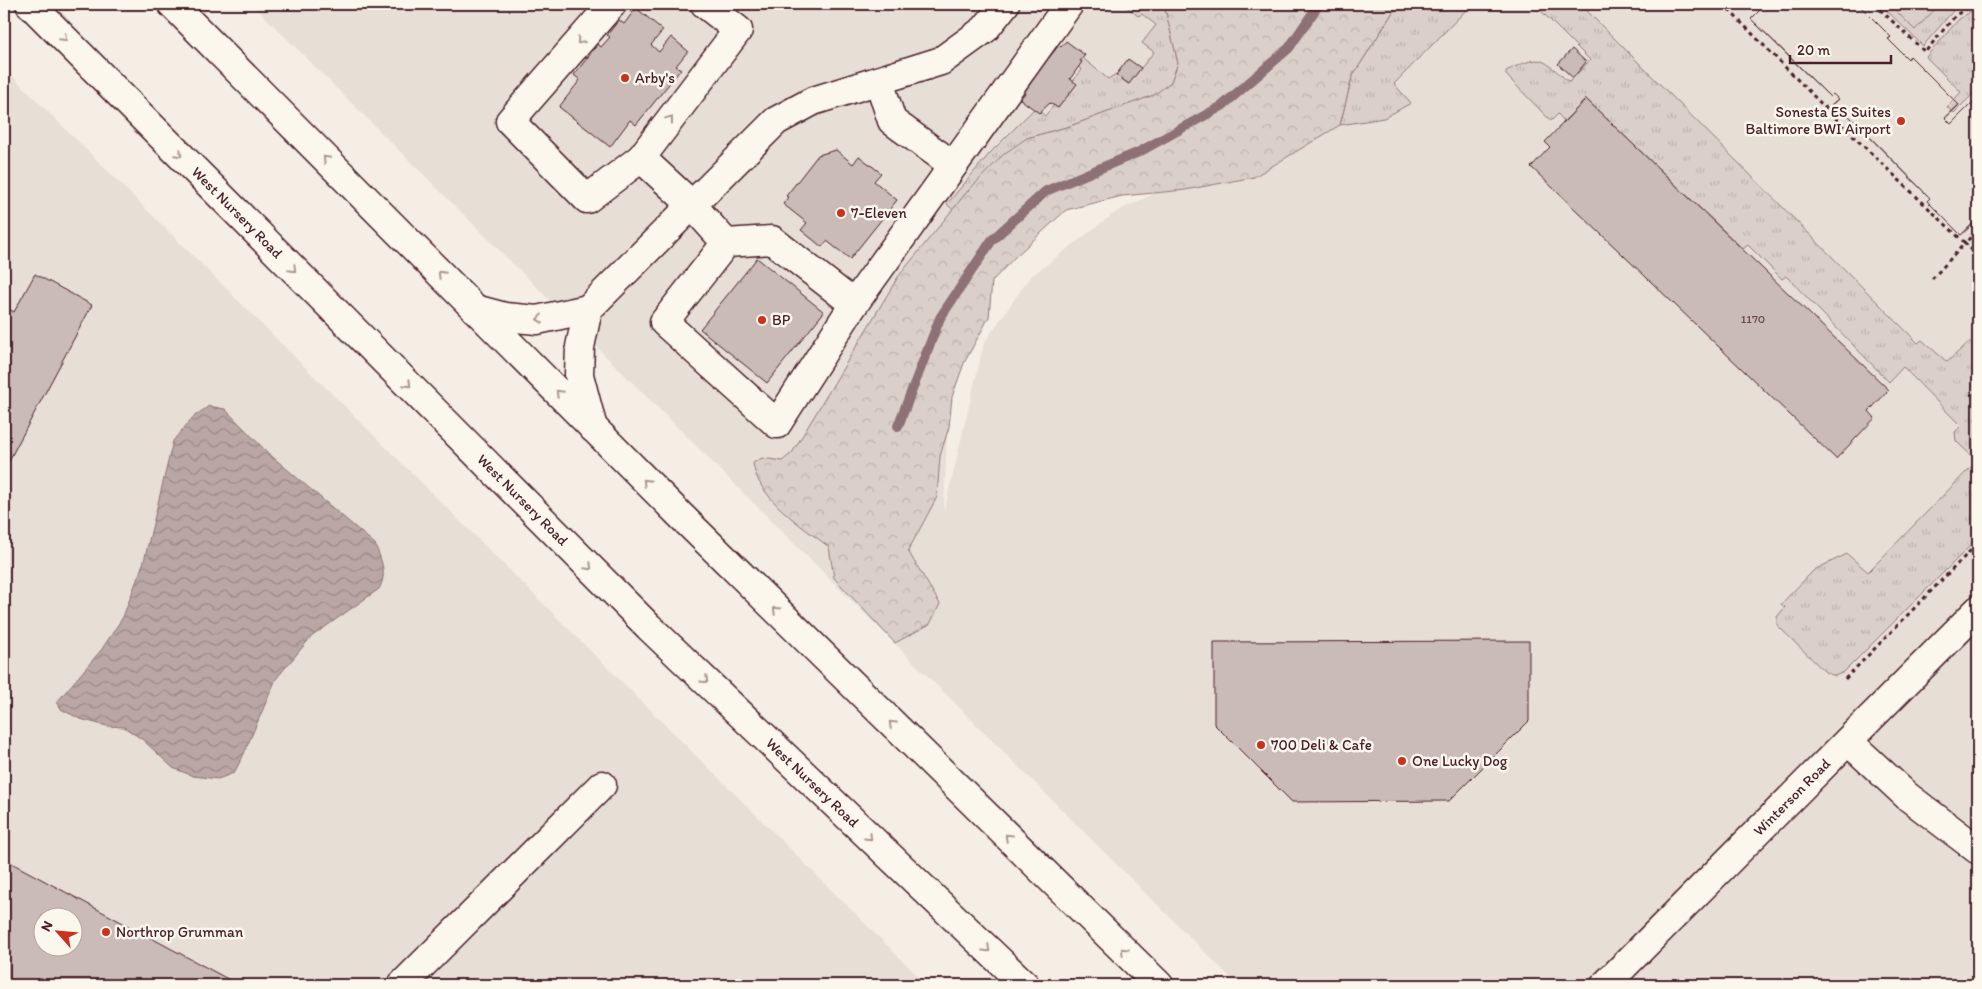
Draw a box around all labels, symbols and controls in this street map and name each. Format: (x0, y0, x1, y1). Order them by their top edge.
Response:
scale bar (1790, 32, 1891, 64)
one-way arrow (58, 33, 67, 42)
one-way arrow (577, 35, 586, 44)
text: 20 m (1797, 41, 1831, 59)
place label: Arby's (635, 69, 675, 87)
marker: Arby's (619, 72, 631, 84)
place label: Sonesta ES Suites Baltimore BWI Airport (1746, 103, 1891, 138)
marker: Sonesta ES Suites Baltimore BWI Airport (1895, 115, 1907, 127)
one-way arrow (665, 116, 673, 125)
one-way arrow (173, 148, 182, 157)
one-way arrow (323, 156, 332, 165)
street label: West Nursery Road (188, 163, 287, 263)
place label: 7-Eleven (851, 204, 907, 222)
marker: 7-Eleven (835, 207, 847, 219)
one-way arrow (287, 263, 296, 272)
one-way arrow (437, 271, 446, 280)
place label: BP (772, 311, 791, 329)
house number: 1170 (1741, 312, 1765, 326)
one-way arrow (536, 313, 544, 324)
marker: BP (756, 314, 768, 326)
one-way arrow (402, 379, 411, 388)
one-way arrow (555, 390, 564, 399)
street label: West Nursery Road (473, 450, 573, 550)
one-way arrow (643, 478, 652, 487)
one-way arrow (583, 561, 592, 570)
one-way arrow (773, 607, 782, 616)
one-way arrow (699, 675, 708, 684)
one-way arrow (889, 720, 898, 729)
street label: West Nursery Road (762, 734, 863, 832)
place label: 700 Deli & Cafe (1271, 736, 1372, 754)
marker: 700 Deli & Cafe (1255, 739, 1267, 751)
place label: One Lucky Dog (1412, 752, 1508, 770)
marker: One Lucky Dog (1396, 755, 1408, 767)
street label: Winterson Road (1750, 755, 1834, 840)
one-way arrow (864, 831, 873, 840)
one-way arrow (1005, 834, 1014, 843)
north arrow (32, 906, 82, 956)
text: N (37, 918, 57, 934)
place label: Northrop Grumman (116, 923, 244, 941)
marker: Northrop Grumman (100, 926, 112, 938)
one-way arrow (981, 943, 990, 952)
one-way arrow (1121, 948, 1130, 957)

